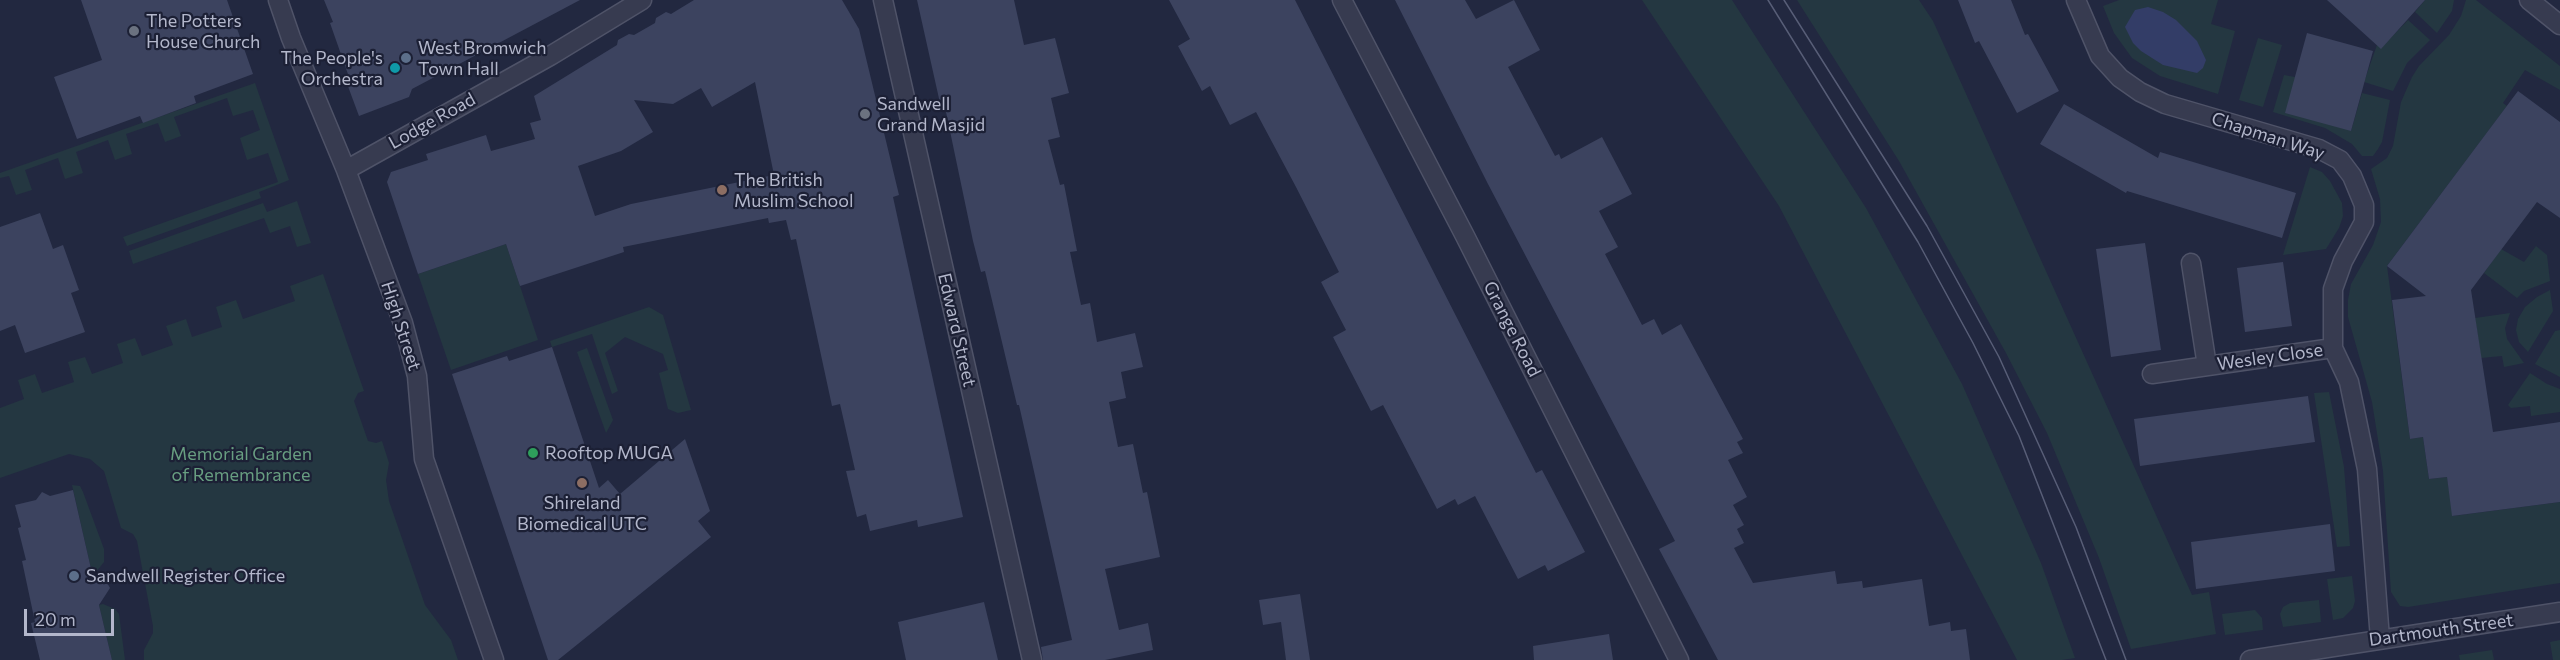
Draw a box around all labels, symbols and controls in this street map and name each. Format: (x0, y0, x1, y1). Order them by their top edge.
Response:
place label: The Potters House Church (146, 10, 260, 52)
marker: The Potters House Church (127, 24, 141, 38)
place label: West Bromwich Town Hall (418, 37, 547, 80)
place label: The People's Orchestra (280, 47, 383, 90)
marker: West Bromwich Town Hall (399, 51, 413, 65)
marker: The People's Orchestra (388, 61, 402, 75)
street label: Lodge Road (385, 88, 479, 154)
place label: Sandwell Grand Masjid (877, 93, 985, 136)
marker: Sandwell Grand Masjid (858, 107, 872, 121)
street label: Chapman Way (2209, 108, 2327, 164)
place label: The British Muslim School (734, 169, 854, 212)
marker: The British Muslim School (715, 183, 729, 197)
street label: Edward Street (933, 271, 981, 389)
street label: Grange Road (1479, 278, 1545, 380)
street label: High Street (376, 279, 426, 373)
street label: Wesley Close (2216, 339, 2324, 375)
place label: Rooftop MUGA (545, 442, 673, 464)
park label: Memorial Garden of Remembrance (170, 443, 312, 486)
marker: Rooftop MUGA (526, 446, 540, 460)
marker: Shireland Biomedical UTC (575, 476, 589, 490)
place label: Shireland Biomedical UTC (517, 492, 647, 534)
place label: Sandwell Register Office (86, 565, 285, 587)
marker: Sandwell Register Office (67, 569, 81, 583)
scale bar (27, 597, 117, 635)
text: 20 m (35, 608, 76, 630)
street label: Dartmouth Street (2367, 609, 2515, 651)

